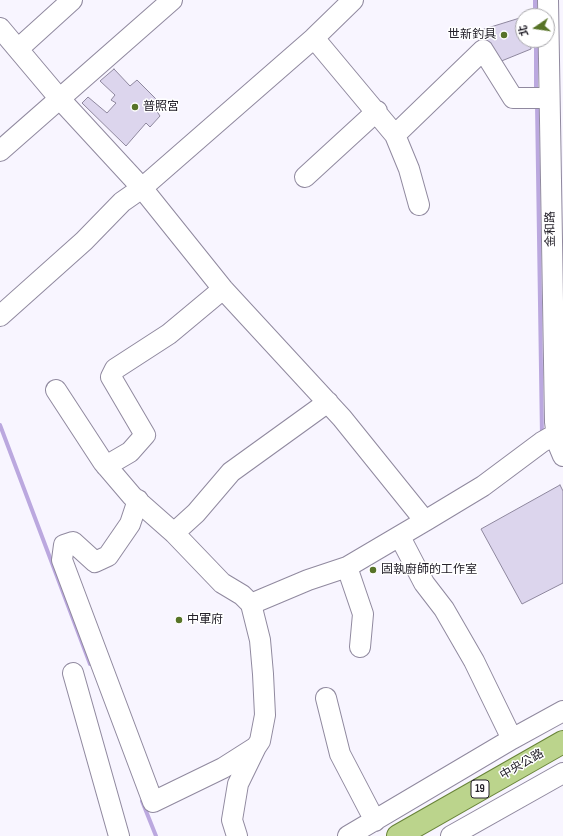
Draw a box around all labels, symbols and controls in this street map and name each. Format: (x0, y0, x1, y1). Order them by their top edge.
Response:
north arrow (515, 8, 555, 48)
text: 北 (516, 24, 531, 37)
place label: 世新釣具 (448, 28, 496, 42)
marker: 世新釣具 (499, 30, 509, 40)
place label: 普照宮 (143, 100, 179, 114)
marker: 普照宮 (130, 102, 140, 112)
street label: 金和路 (543, 211, 559, 247)
place label: 固執廚師的工作室 (381, 563, 477, 577)
marker: 固執廚師的工作室 (368, 565, 378, 575)
place label: 中軍府 (187, 613, 223, 627)
marker: 中軍府 (174, 615, 184, 625)
street label: 中央公路 (498, 747, 546, 783)
road number: 19 (471, 780, 489, 798)

